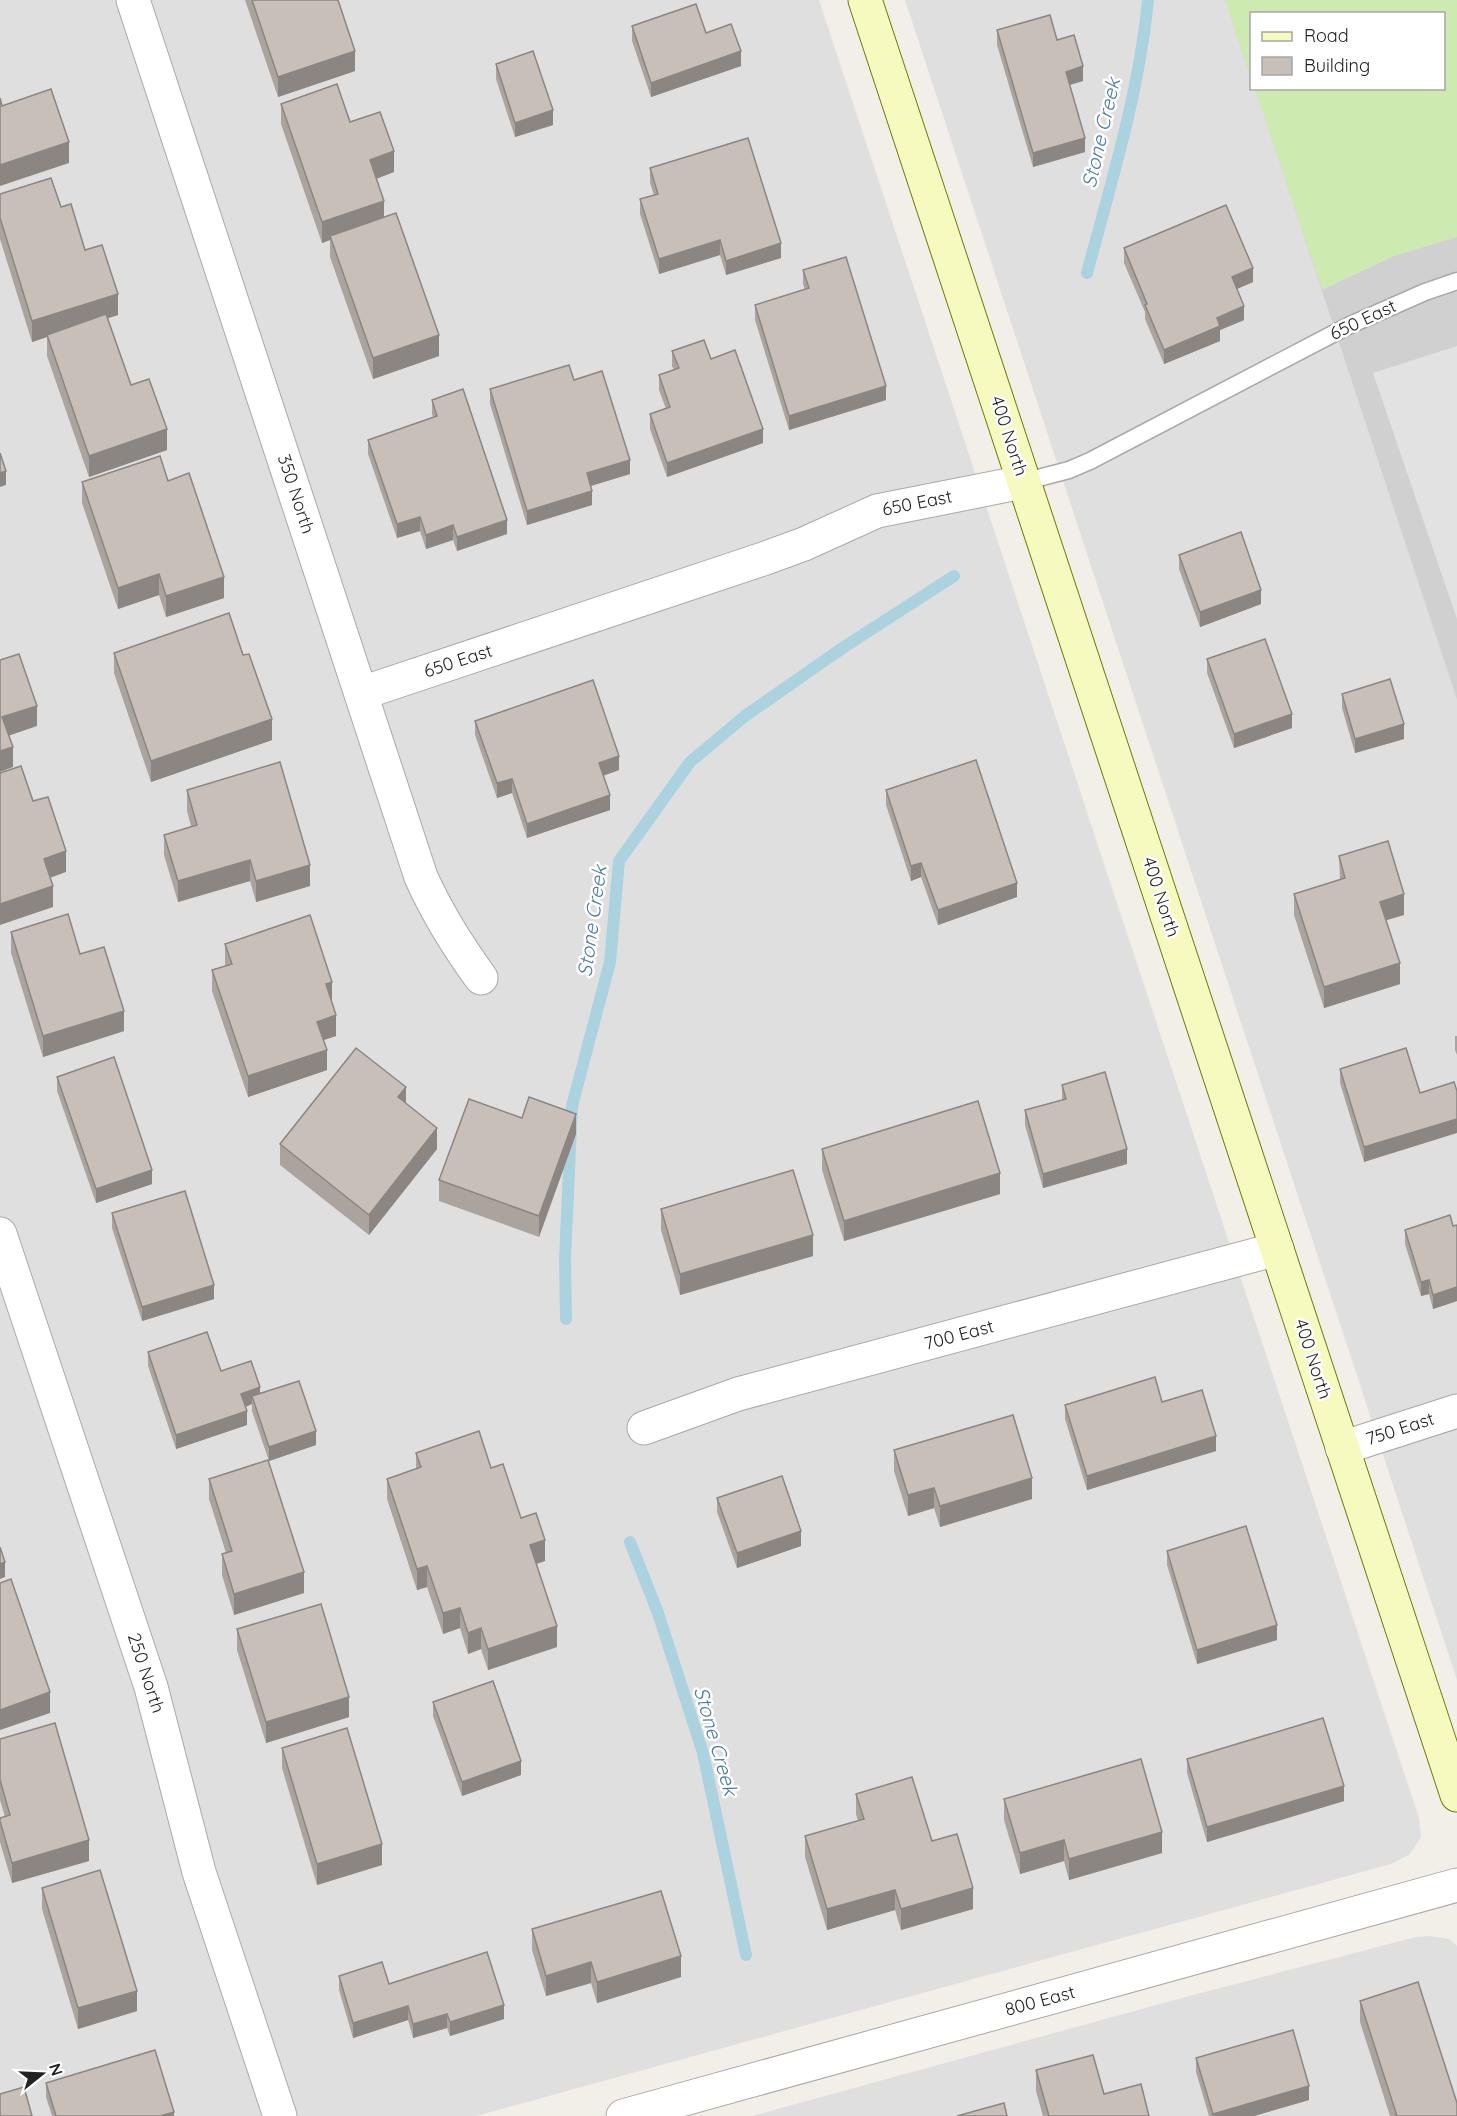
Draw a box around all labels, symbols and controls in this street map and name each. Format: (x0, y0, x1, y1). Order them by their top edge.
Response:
legend (1250, 12, 1445, 90)
text: Road (1304, 24, 1349, 47)
text: Building (1304, 54, 1370, 77)
water label: Stone Creek (1076, 73, 1126, 190)
street label: 650 East (1326, 294, 1400, 345)
street label: 400 North (986, 393, 1033, 479)
street label: 350 North (273, 451, 320, 536)
street label: 650 East (880, 484, 954, 521)
street label: 650 East (421, 639, 495, 682)
street label: 400 North (1138, 854, 1185, 940)
water label: Stone Creek (571, 861, 612, 978)
street label: 700 East (921, 1314, 996, 1355)
street label: 400 North (1290, 1316, 1337, 1402)
street label: 750 East (1363, 1407, 1437, 1450)
street label: 250 North (123, 1630, 170, 1716)
water label: Stone Creek (689, 1684, 745, 1800)
street label: 800 East (1002, 1980, 1077, 2021)
north arrow (12, 2044, 72, 2104)
text: N (45, 2061, 68, 2078)

